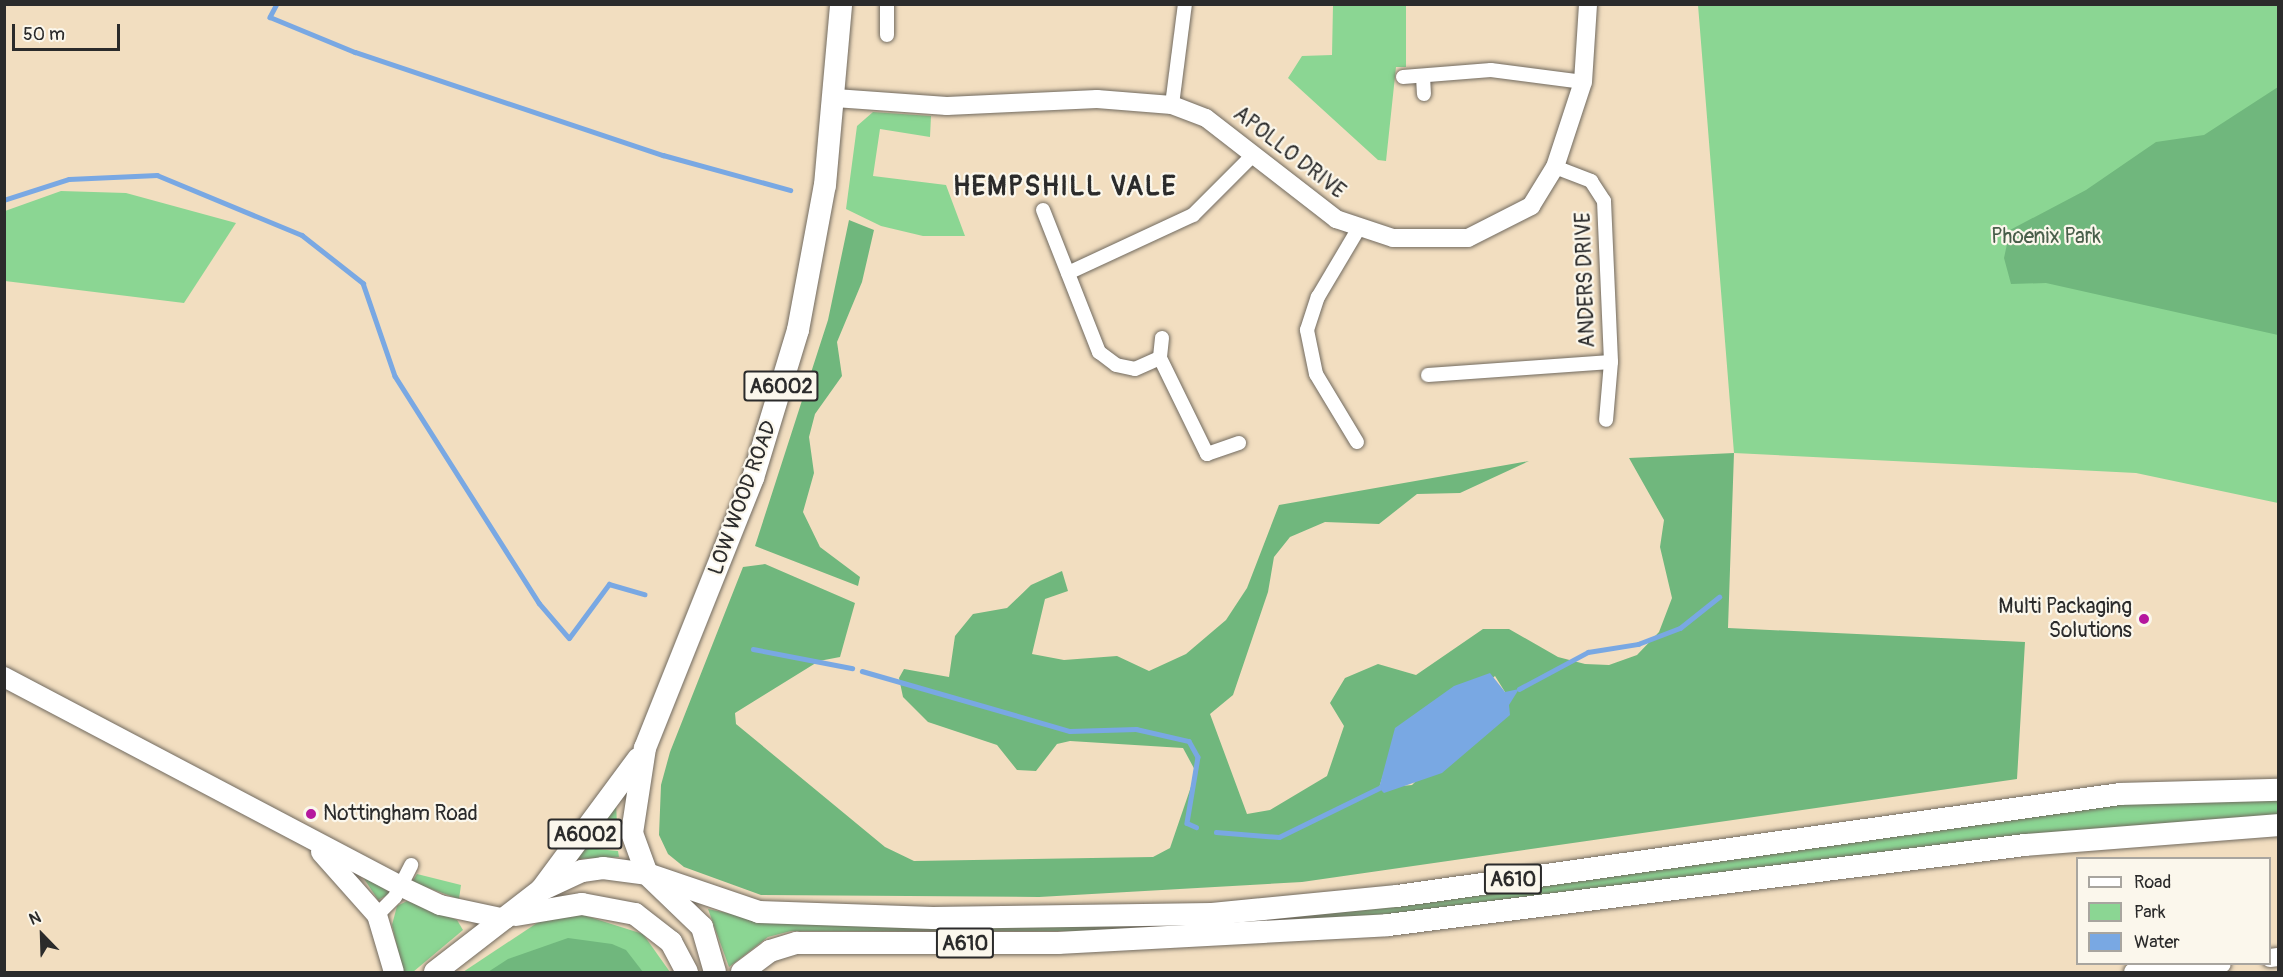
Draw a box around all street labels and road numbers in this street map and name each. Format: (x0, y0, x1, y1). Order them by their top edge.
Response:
street label: APOLLO DRIVE (1228, 102, 1350, 204)
street label: ANDERS DRIVE (1571, 212, 1601, 348)
road number: A6002 (742, 369, 820, 403)
street label: LOW WOOD ROAD (703, 417, 783, 579)
road number: A6002 (546, 817, 624, 851)
road number: A610 (1483, 862, 1543, 896)
road number: A610 (935, 926, 995, 960)

